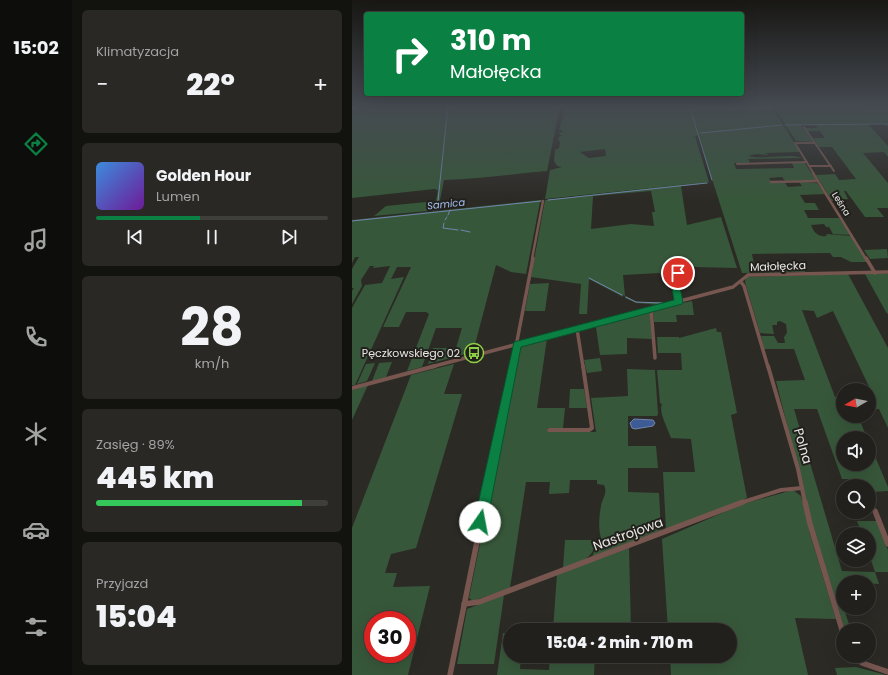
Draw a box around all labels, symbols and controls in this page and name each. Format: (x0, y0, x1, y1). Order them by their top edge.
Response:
text: 310 m (450, 21, 531, 60)
icon: right (384, 28, 436, 80)
text: 15:02 (13, 35, 59, 60)
text: Klimatyzacja (96, 42, 179, 61)
text: Małołęcka (450, 59, 542, 84)
text: 22° (186, 63, 235, 106)
text: − (96, 69, 108, 100)
text: + (313, 69, 328, 100)
icon: directions (22, 130, 50, 158)
text: Golden Hour (156, 165, 251, 186)
text: Lumen (156, 187, 200, 206)
street label: Leśna (829, 190, 853, 218)
water label: Samica (426, 195, 466, 213)
icon: music (22, 226, 50, 254)
icon: previous (124, 226, 146, 248)
icon: pause (201, 226, 223, 248)
icon: next (278, 226, 300, 248)
pin (661, 256, 695, 290)
street label: Małołęcka (750, 257, 806, 275)
icon: arrive (667, 262, 689, 284)
text: 28 (180, 291, 244, 364)
icon: phone (22, 323, 50, 351)
bus stop icon: Pęczkowskiego 02 (463, 342, 485, 364)
place label: Pęczkowskiego 02 (362, 345, 460, 361)
text: km/h (195, 354, 229, 373)
north arrow (836, 383, 876, 423)
map controls (836, 383, 876, 663)
icon: climate (22, 420, 50, 448)
street label: Polna (789, 426, 817, 466)
button: sound (836, 431, 876, 471)
text: Zasięg · 89% (96, 435, 175, 454)
text: 445 km (96, 456, 214, 499)
button: search (836, 479, 876, 519)
position arrow (459, 501, 501, 543)
street label: Nastrojowa (590, 512, 666, 556)
icon: car (22, 516, 50, 544)
button: layers (836, 527, 876, 567)
text: Przyjazd (96, 574, 148, 593)
button: + (836, 575, 876, 615)
text: 15:04 (96, 595, 177, 638)
speed limit sign: 30 (364, 611, 416, 663)
icon: filters (22, 613, 50, 641)
button: − (836, 623, 876, 663)
text: 15:04 · 2 min · 710 m (547, 632, 693, 653)

